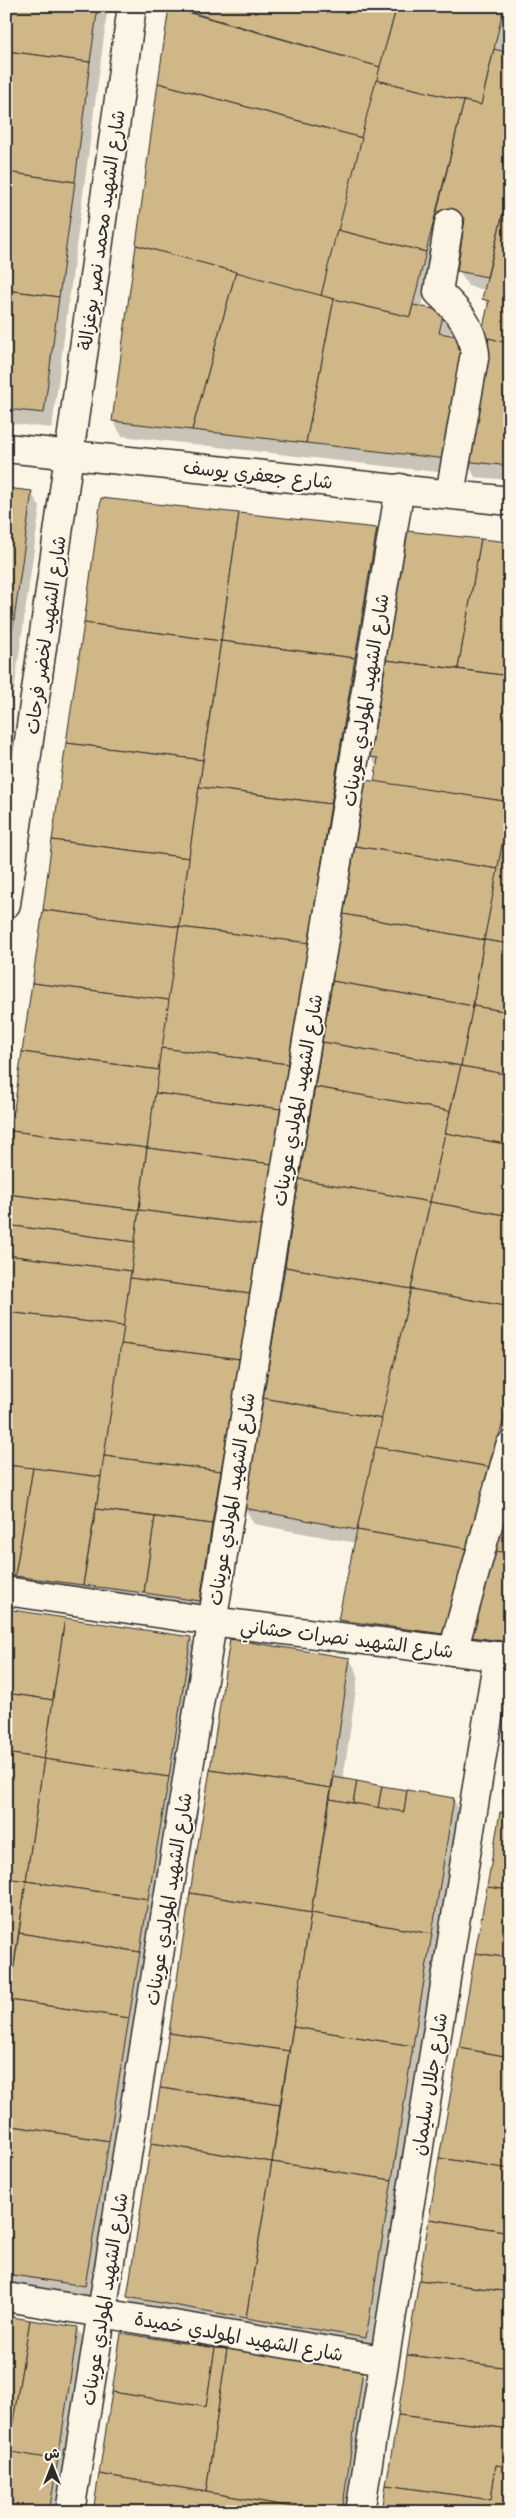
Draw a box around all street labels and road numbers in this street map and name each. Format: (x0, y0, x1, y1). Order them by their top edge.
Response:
street label: شارع الشهيد محمد نصر بوغزالة (73, 108, 132, 352)
street label: شارع جعفري يوسف (182, 455, 334, 497)
street label: شارع الشهيد لخضر فرحات (20, 534, 73, 736)
street label: شارع الشهيد المولدي عوينات (337, 592, 397, 809)
street label: شارع الشهيد المولدي عوينات (267, 992, 330, 1209)
street label: شارع الشهيد المولدي عوينات (203, 1391, 263, 1608)
street label: شارع الشهيد نصرات حشاني (239, 1614, 455, 1668)
street label: شارع الشهيد المولدي عوينات (140, 1791, 200, 2008)
street label: شارع جلال سليمان (407, 2011, 454, 2158)
street label: شارع الشهيد المولدي عوينات (76, 2191, 136, 2408)
street label: شارع الشهيد المولدي خميدة (132, 2307, 345, 2369)

